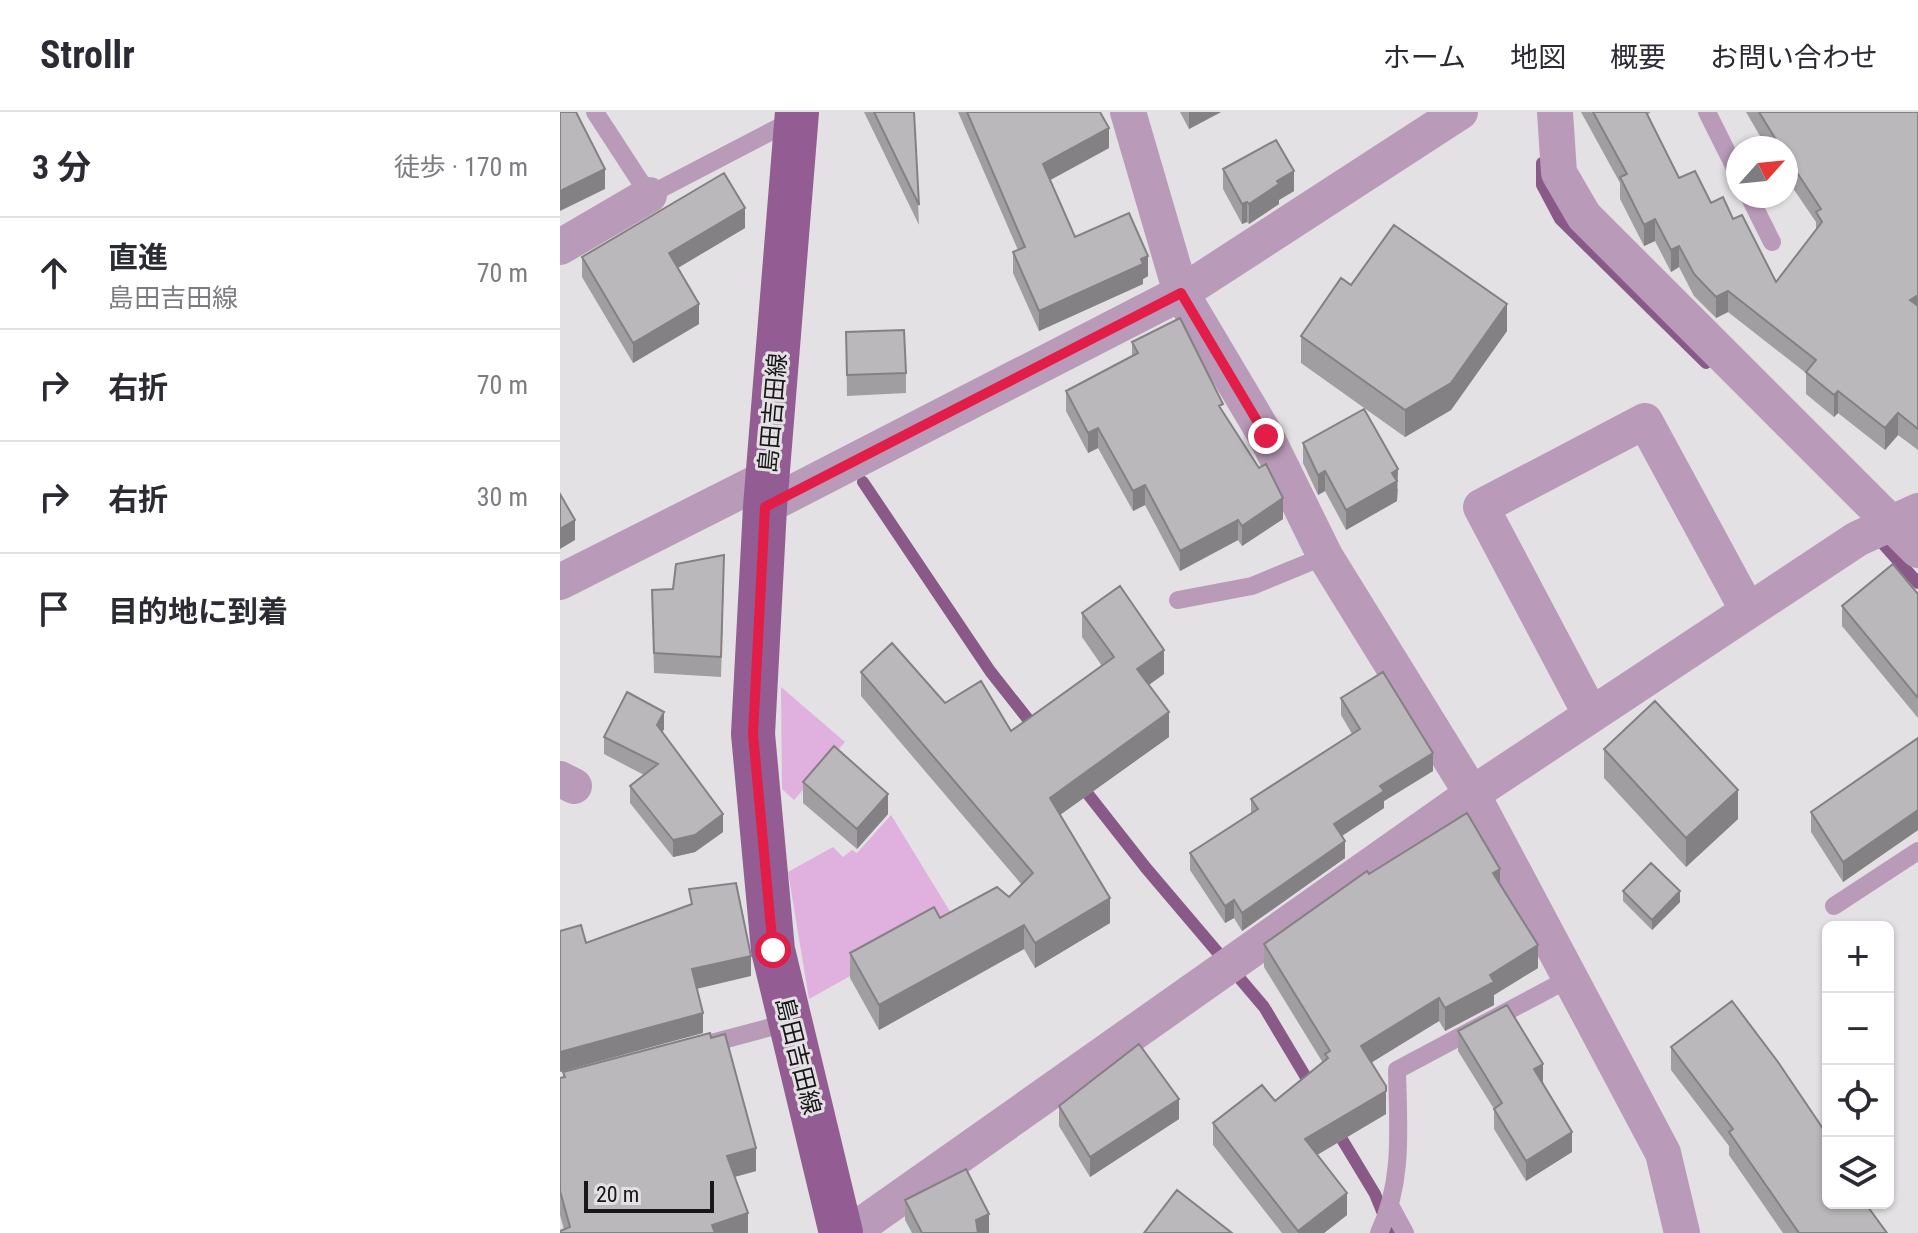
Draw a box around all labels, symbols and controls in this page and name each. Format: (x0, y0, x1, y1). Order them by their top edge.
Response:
text: Strollr (40, 33, 135, 77)
text: ホーム (1383, 41, 1466, 74)
text: 地図 (1510, 41, 1566, 74)
text: 概要 (1610, 41, 1666, 74)
text: お問い合わせ (1710, 41, 1878, 74)
north arrow (1726, 136, 1798, 208)
text: 3 分 (32, 147, 91, 187)
text: 徒歩 · 170 m (394, 152, 528, 182)
text: 直進 (108, 240, 168, 275)
icon: ahead (32, 251, 76, 295)
text: 70 m (477, 258, 528, 288)
text: 島田吉田線 (108, 283, 238, 313)
street label: 島田吉田線 (754, 352, 792, 474)
icon: right (32, 363, 76, 407)
text: 右折 (108, 370, 168, 405)
text: 70 m (477, 370, 528, 400)
route end (1248, 418, 1284, 454)
icon: right (32, 475, 76, 519)
text: 右折 (108, 482, 168, 517)
text: 30 m (477, 482, 528, 512)
icon: arrive (32, 587, 76, 631)
text: 目的地に到着 (108, 594, 288, 629)
map controls (1822, 921, 1894, 1209)
button: + (1822, 921, 1894, 993)
route start (755, 932, 791, 968)
button: − (1822, 993, 1894, 1065)
street label: 島田吉田線 (770, 994, 826, 1118)
button: locate (1822, 1065, 1894, 1137)
button: layers (1822, 1137, 1894, 1209)
scale bar (584, 1177, 714, 1213)
text: 20 m (596, 1182, 639, 1207)

